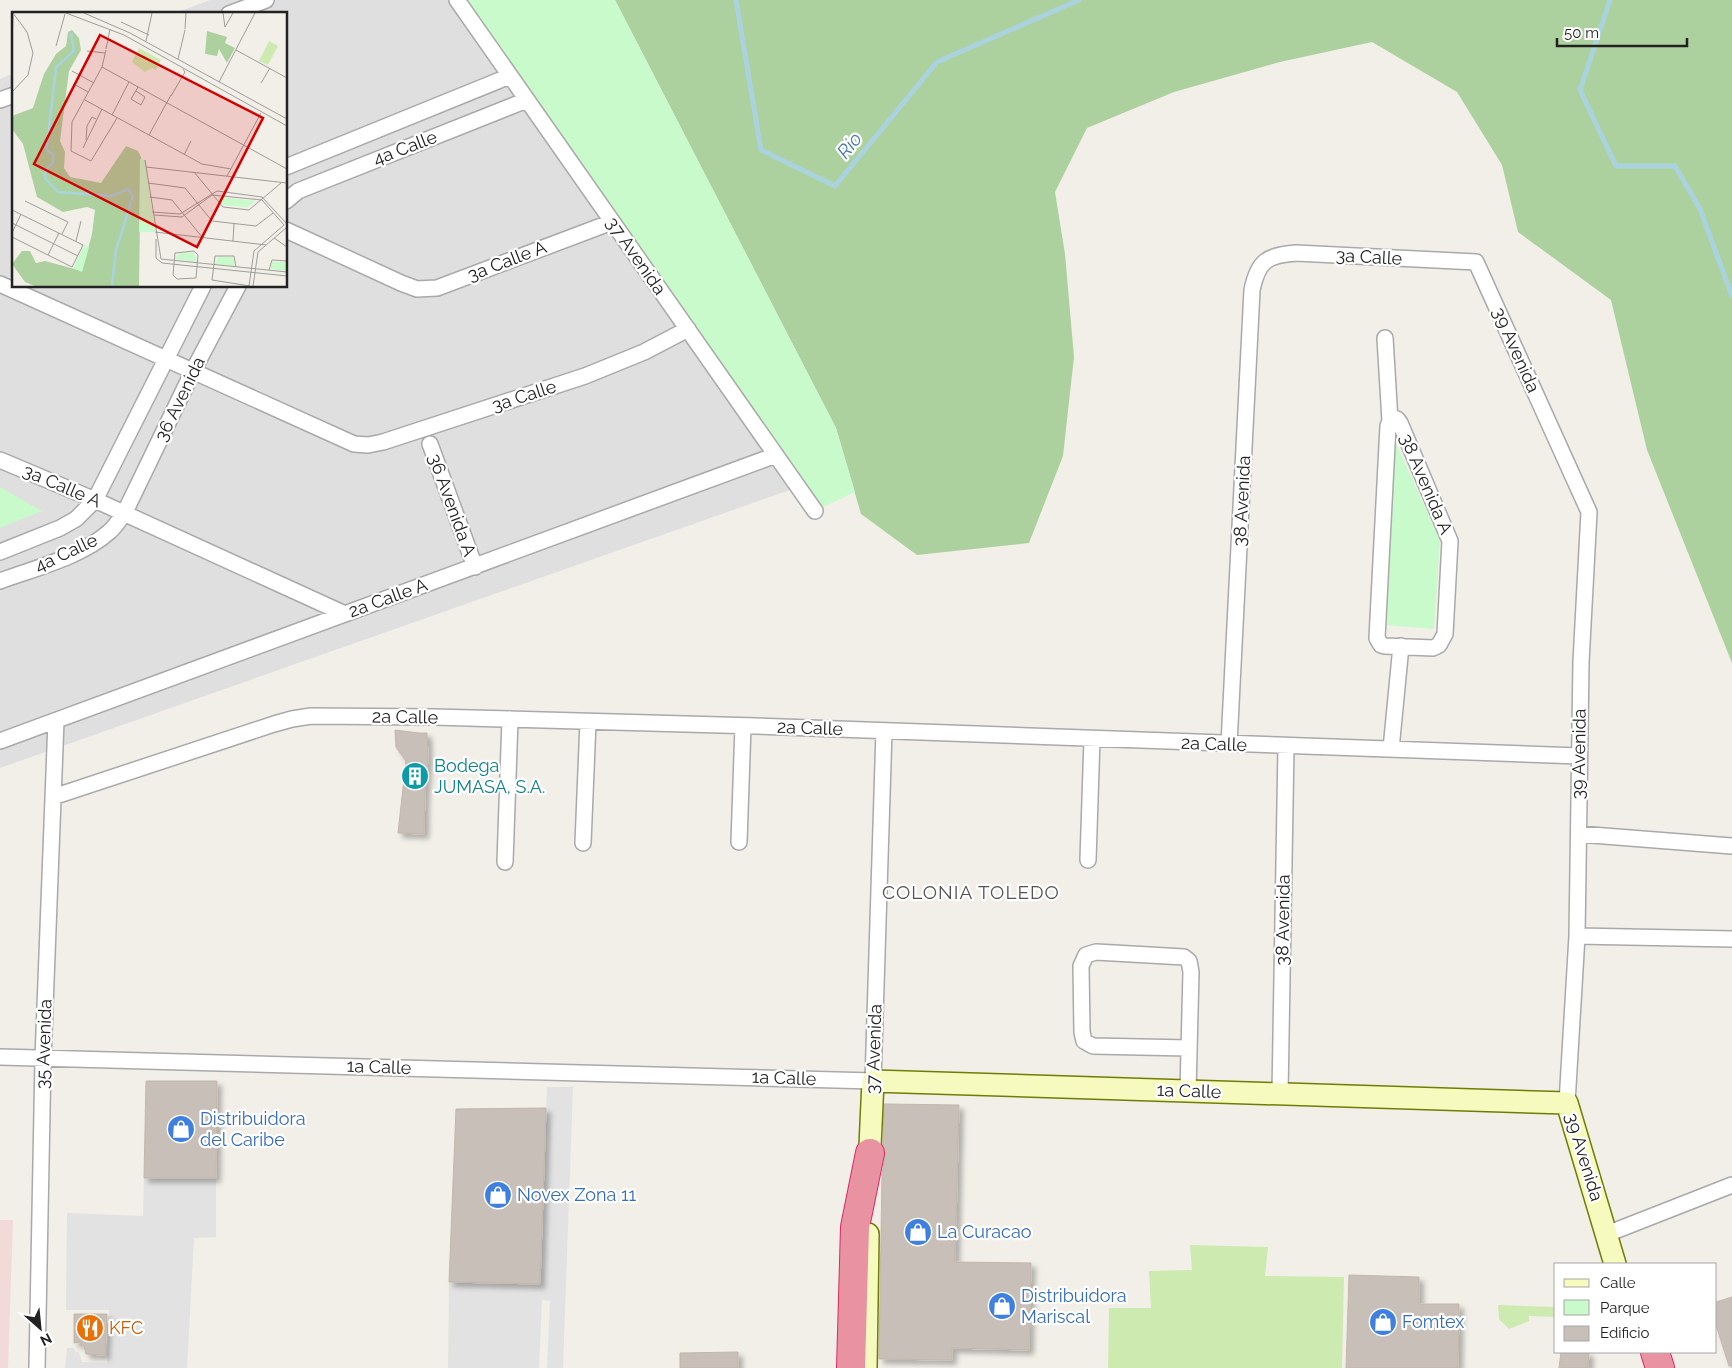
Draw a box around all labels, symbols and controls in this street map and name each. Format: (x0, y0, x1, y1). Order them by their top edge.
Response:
inset map (12, 12, 288, 288)
scale bar (1557, 15, 1687, 47)
text: 50 m (1564, 24, 1599, 42)
street label: 4a Calle (370, 126, 440, 169)
water label: Río (832, 128, 866, 162)
street label: 37 Avenida (602, 213, 671, 299)
street label: 3a Calle A (464, 236, 549, 285)
street label: 3a Calle (1335, 244, 1403, 269)
street label: 39 Avenida (1488, 304, 1545, 396)
street label: 36 Avenida (150, 353, 209, 444)
street label: 3a Calle (489, 375, 559, 416)
street label: 38 Avenida A (1396, 430, 1457, 537)
street label: 36 Avenida A (424, 451, 481, 559)
street label: 38 Avenida (1229, 455, 1254, 547)
street label: 3a Calle A (20, 460, 104, 511)
street label: 4a Calle (31, 529, 101, 576)
street label: 2a Calle A (345, 574, 430, 622)
street label: 2a Calle (372, 705, 439, 728)
street label: 39 Avenida (1567, 708, 1590, 800)
street label: 2a Calle (777, 716, 844, 739)
street label: 2a Calle (1181, 732, 1248, 755)
place label: Bodega JUMASA, S.A. (434, 755, 545, 797)
building icon: Bodega JUMASA, S.A. (400, 761, 430, 791)
street label: 38 Avenida (1271, 874, 1294, 966)
district label: COLONIA TOLEDO (882, 881, 1060, 903)
street label: 35 Avenida (31, 998, 56, 1089)
street label: 37 Avenida (861, 1004, 886, 1094)
street label: 1a Calle (346, 1055, 412, 1078)
street label: 1a Calle (751, 1066, 817, 1089)
street label: 1a Calle (1156, 1079, 1222, 1102)
place label: Distribuidora del Caribe (200, 1108, 305, 1150)
street label: 39 Avenida (1561, 1110, 1608, 1203)
shop icon: Distribuidora del Caribe (166, 1114, 196, 1144)
shop icon: Novex Zona 11 (483, 1180, 513, 1210)
place label: Novex Zona 11 (517, 1184, 637, 1205)
shop icon: La Curacao (903, 1217, 933, 1247)
place label: La Curacao (937, 1221, 1032, 1242)
legend (1554, 1263, 1717, 1353)
text: Calle (1600, 1274, 1636, 1292)
place label: Distribuidora Mariscal (1021, 1285, 1126, 1327)
shop icon: Distribuidora Mariscal (987, 1291, 1017, 1321)
text: Parque (1600, 1299, 1650, 1317)
north arrow (15, 1303, 65, 1353)
shop icon: Fomtex (1368, 1307, 1398, 1337)
place label: Fomtex (1402, 1311, 1464, 1332)
restaurant icon: KFC (75, 1313, 105, 1343)
place label: KFC (109, 1317, 143, 1338)
text: Edificio (1600, 1324, 1650, 1342)
text: N (38, 1330, 54, 1349)

